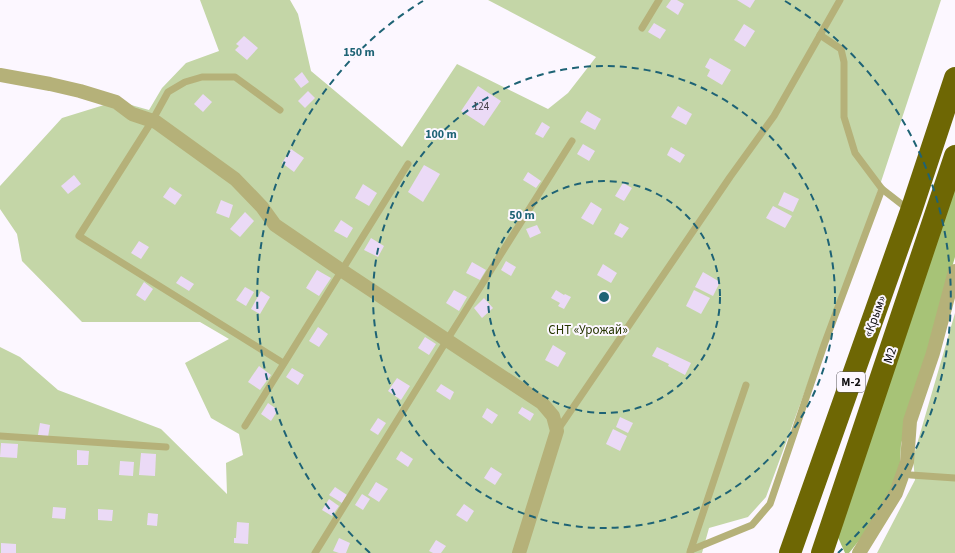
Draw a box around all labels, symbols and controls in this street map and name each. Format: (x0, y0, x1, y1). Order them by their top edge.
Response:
text: 150 m (343, 44, 375, 61)
house number: 124 (473, 99, 490, 114)
text: 100 m (425, 126, 457, 143)
text: 50 m (509, 207, 535, 224)
centre of rings (597, 290, 611, 304)
street label: «Крым» (859, 293, 891, 340)
park label: СНТ «Урожай» (548, 321, 628, 339)
street label: М2 (879, 345, 901, 366)
road number: М-2 (837, 372, 865, 392)

